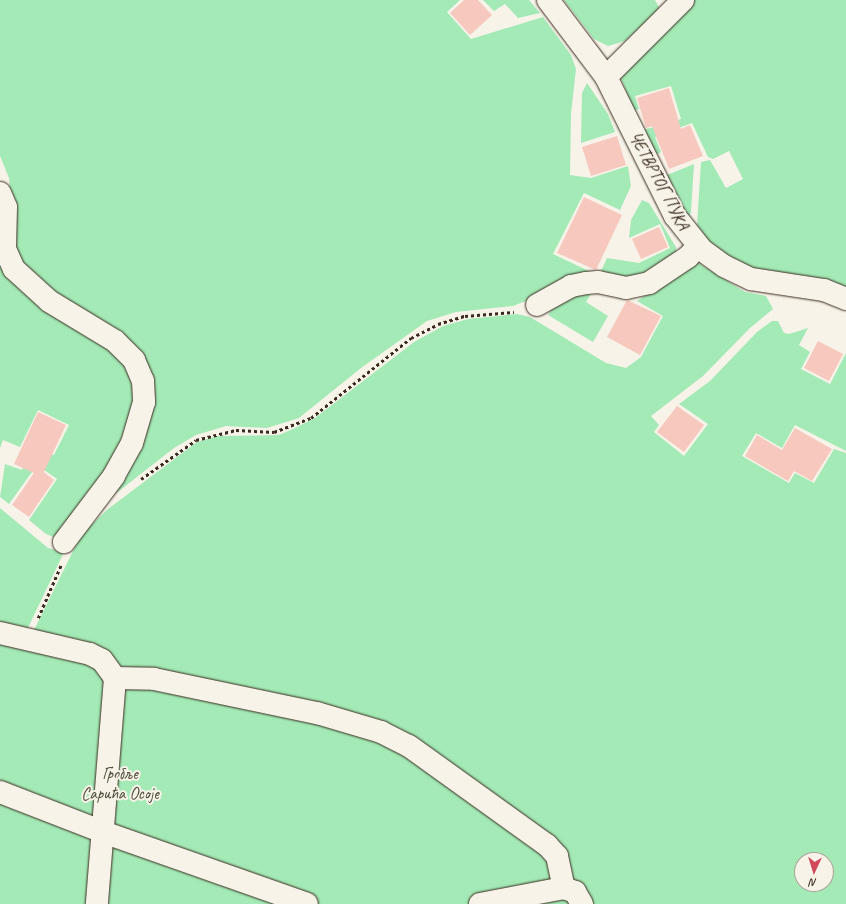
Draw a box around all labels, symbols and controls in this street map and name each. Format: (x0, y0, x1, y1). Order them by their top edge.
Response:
street label: ЧЕТВРТОГ ПУКА (625, 129, 693, 233)
park label: Гробље Сарића Осоје (81, 764, 159, 804)
north arrow (794, 852, 834, 892)
text: N (809, 876, 817, 890)

